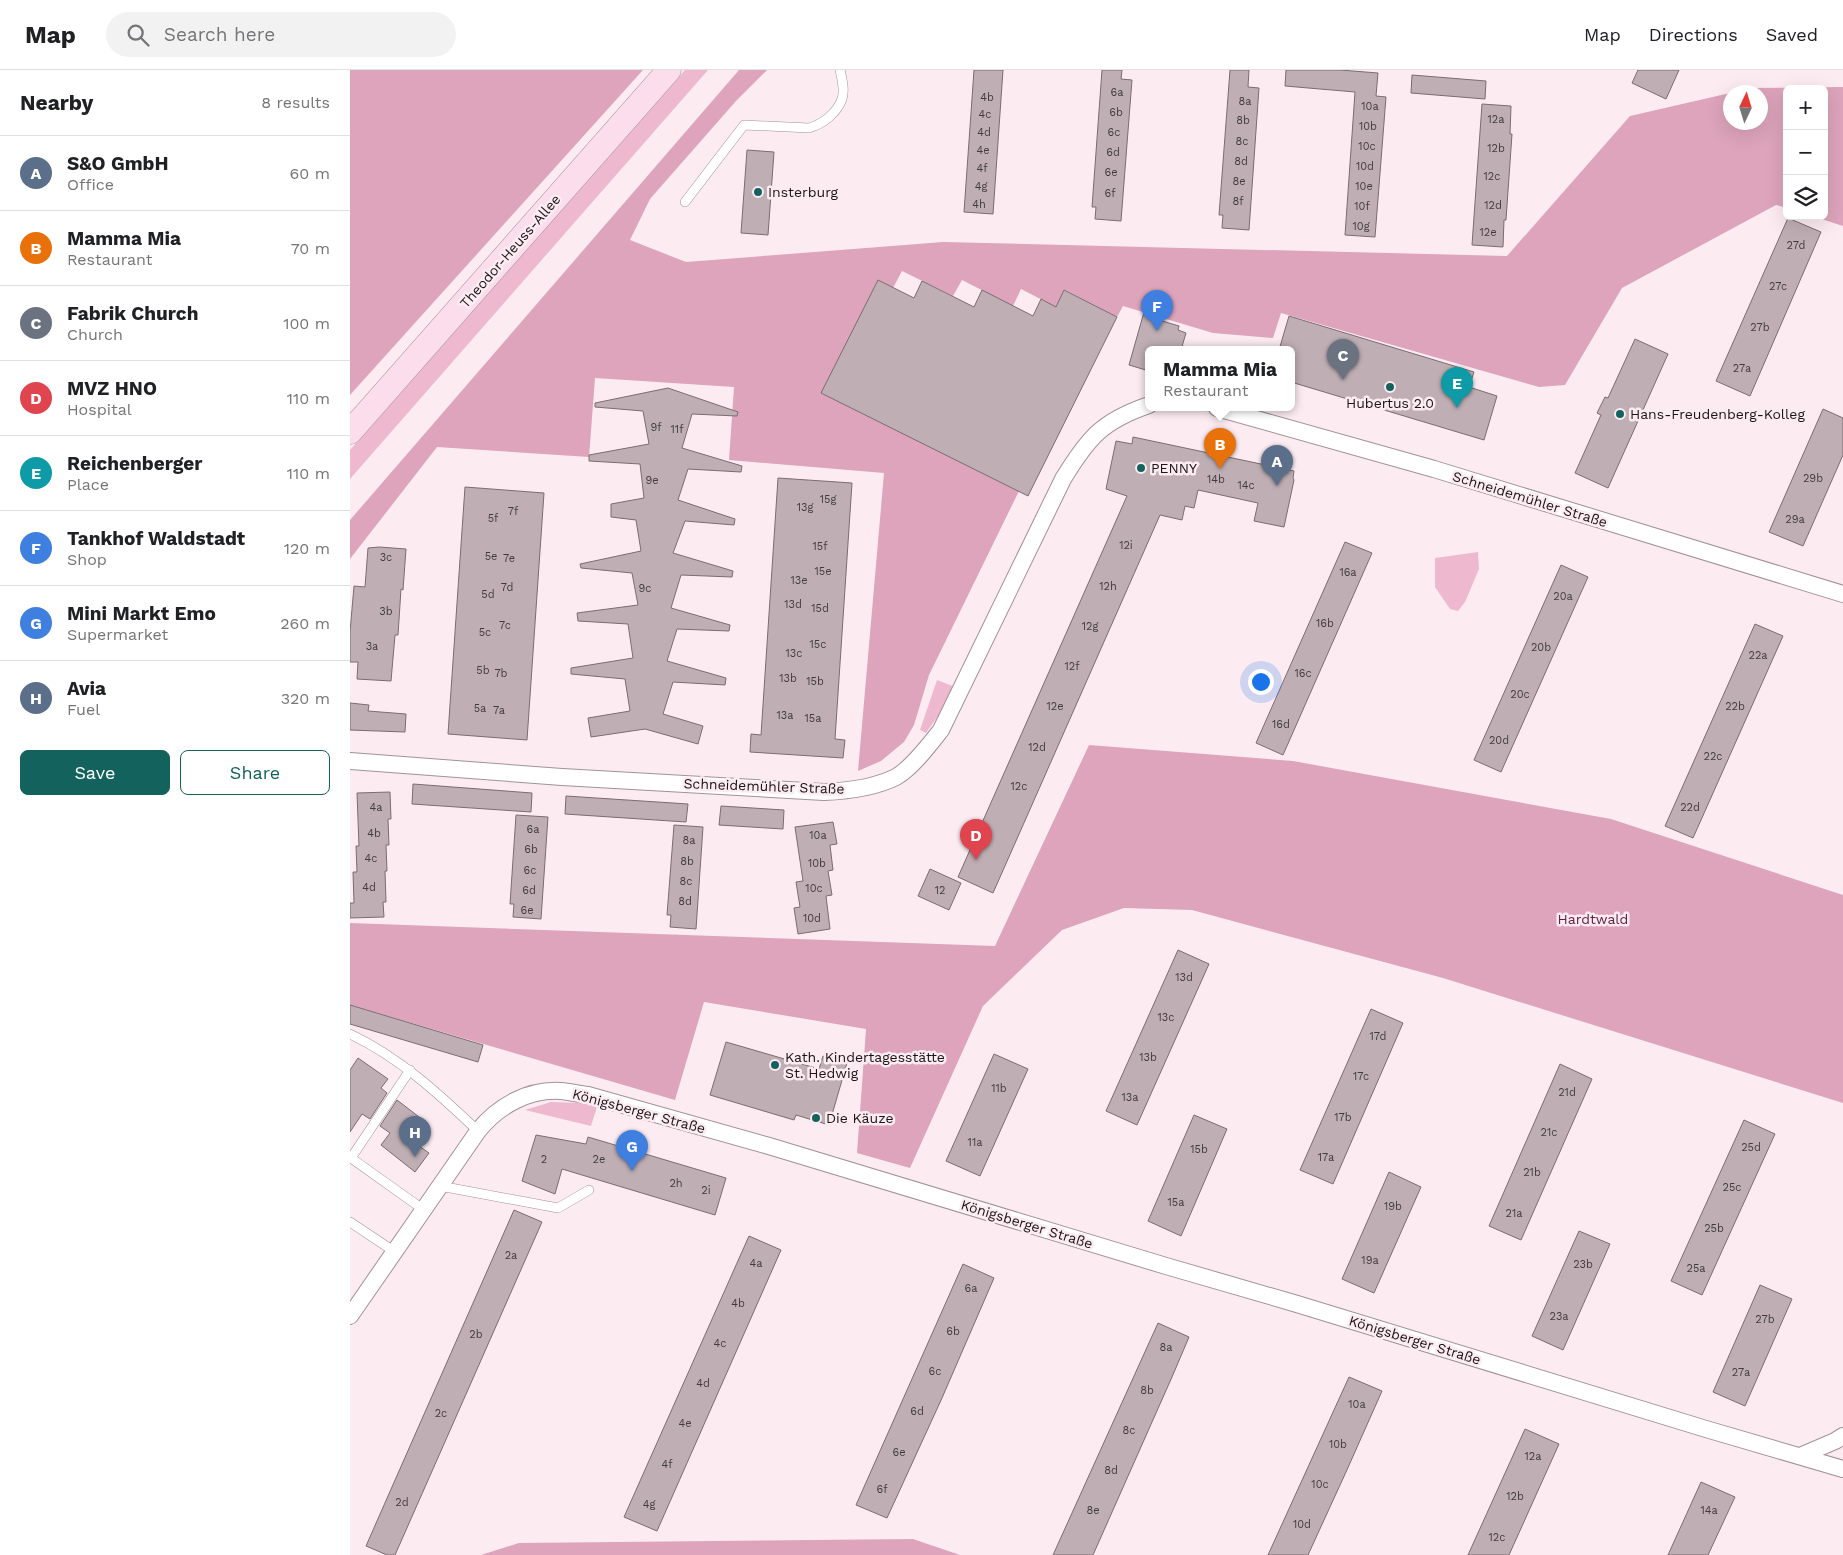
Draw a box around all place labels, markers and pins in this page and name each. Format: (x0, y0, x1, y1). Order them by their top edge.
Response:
place label: Insterburg (768, 184, 839, 200)
marker: Insterburg (752, 186, 764, 198)
pin: F (1141, 290, 1173, 331)
pin: C (1327, 339, 1359, 380)
pin: E (1441, 367, 1473, 408)
marker: Hubertus 2.0 (1384, 381, 1396, 393)
place label: Hubertus 2.0 (1346, 395, 1434, 411)
place label: Hans-Freudenberg-Kolleg (1630, 406, 1805, 422)
marker: Hans-Freudenberg-Kolleg (1614, 408, 1626, 420)
pin: B (1204, 428, 1236, 469)
pin: A (1261, 445, 1293, 486)
place label: PENNY (1151, 460, 1197, 476)
marker: PENNY (1135, 462, 1147, 474)
pin: D (960, 819, 992, 860)
place label: Kath. Kindertagesstätte St. Hedwig (785, 1049, 945, 1081)
marker: Kath. Kindertagesstätte St. Hedwig (769, 1059, 781, 1071)
place label: Die Käuze (826, 1110, 894, 1126)
marker: Die Käuze (810, 1112, 822, 1124)
pin: H (399, 1116, 431, 1157)
pin: G (616, 1130, 648, 1171)

